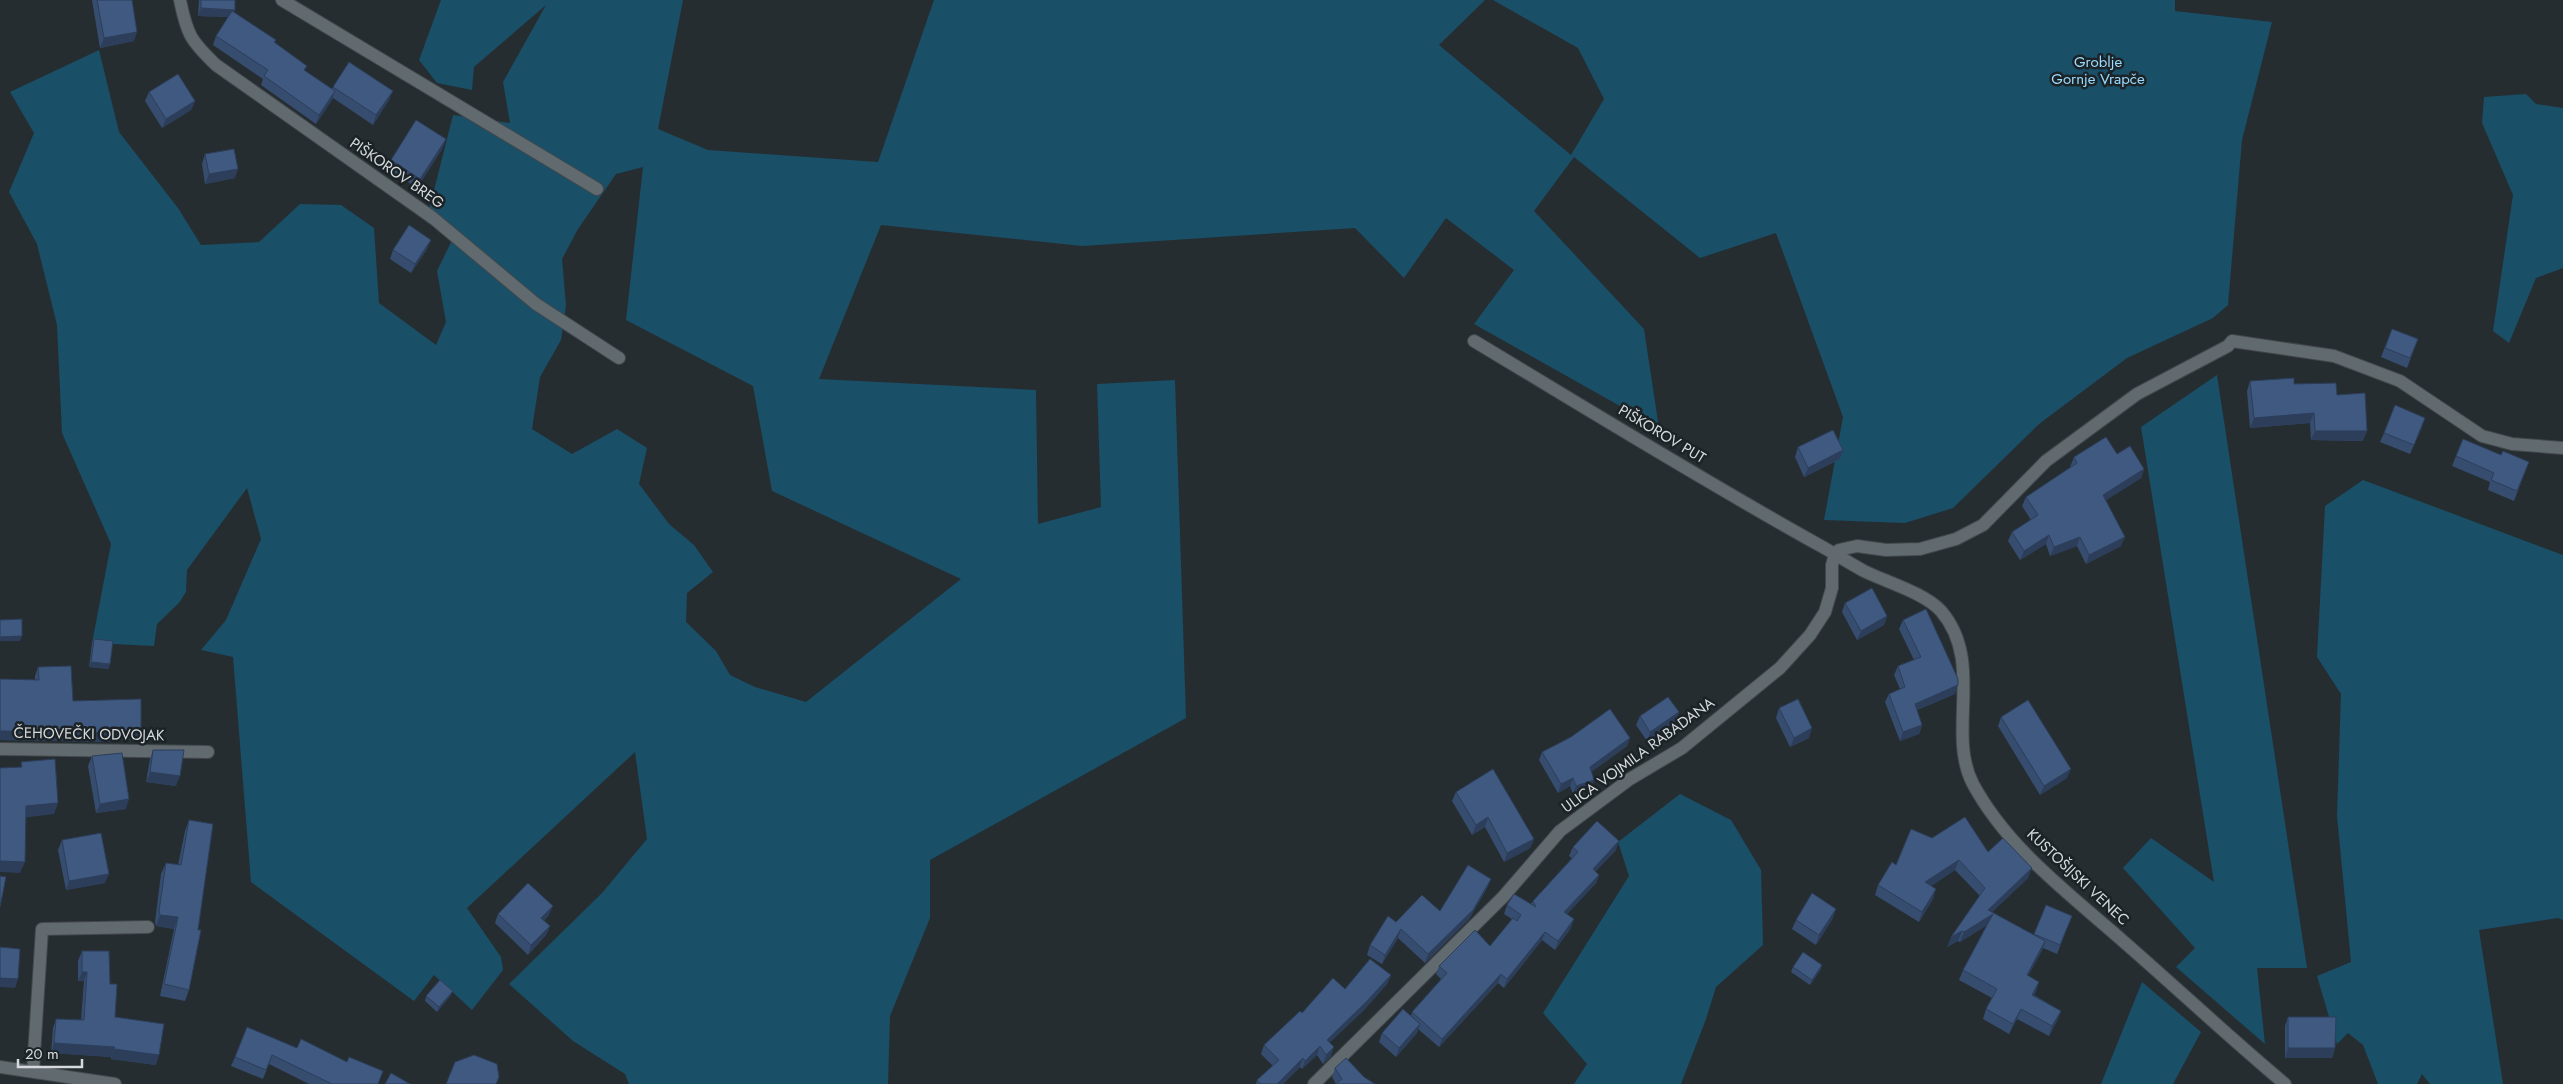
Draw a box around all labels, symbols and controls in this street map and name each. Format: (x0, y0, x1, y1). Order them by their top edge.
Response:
park label: Groblje Gornje Vrapče (2051, 51, 2145, 90)
street label: PIŠKOROV BREG (345, 132, 449, 214)
street label: PIŠKOROV PUT (1614, 399, 1710, 469)
street label: ULICA VOJMILA RABADANA (1557, 692, 1719, 818)
street label: ČEHOVEČKI ODVOJAK (13, 722, 165, 746)
street label: KUSTOŠIJSKI VENEC (2022, 824, 2134, 930)
scale bar (18, 1036, 81, 1068)
text: 20 m (25, 1043, 59, 1065)

